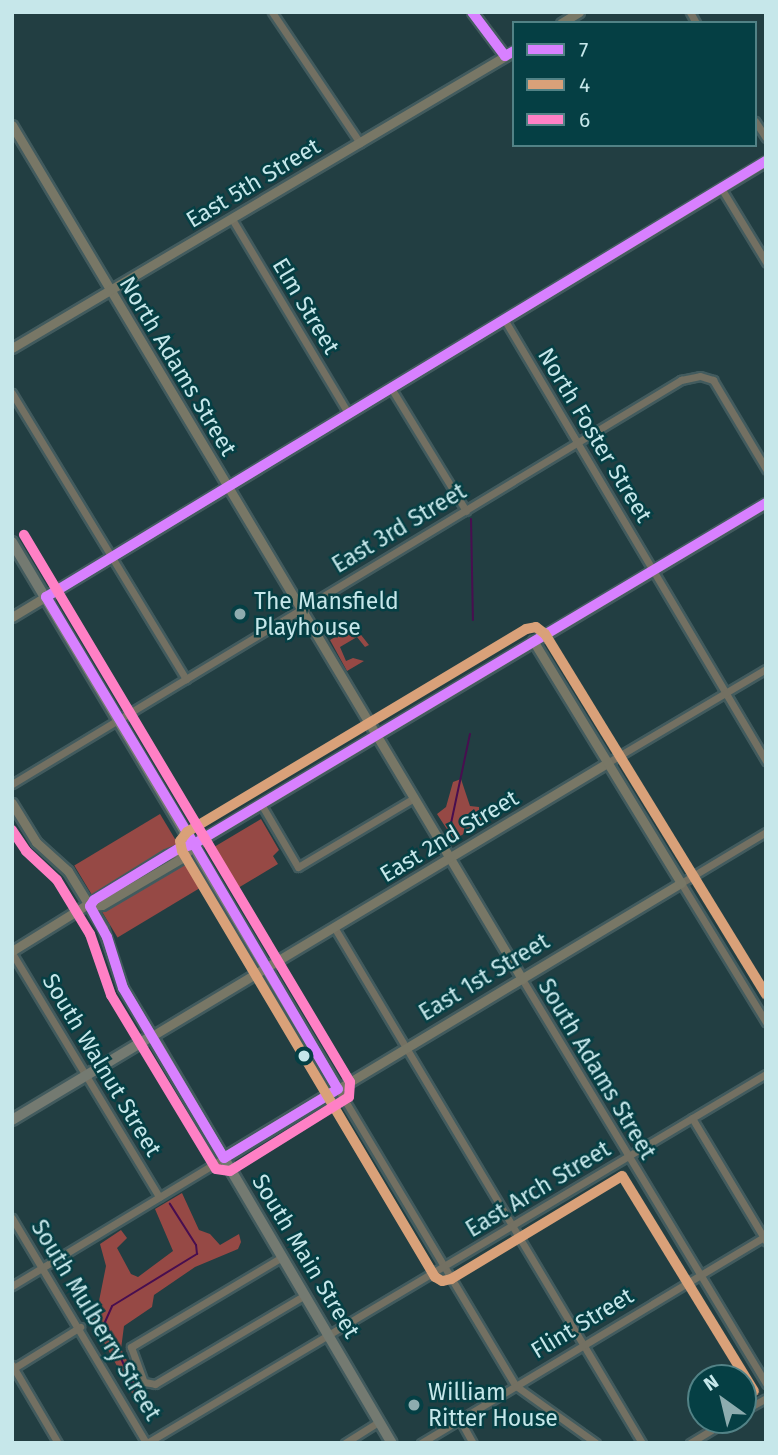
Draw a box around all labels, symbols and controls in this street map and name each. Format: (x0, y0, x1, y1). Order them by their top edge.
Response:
legend (512, 21, 757, 147)
text: 7 (579, 37, 588, 63)
text: 4 (579, 72, 590, 98)
text: 6 (579, 107, 590, 133)
street label: East 5th Street (181, 132, 325, 234)
street label: Elm Street (267, 253, 345, 359)
street label: North Adams Street (114, 271, 242, 461)
street label: North Foster Street (532, 343, 658, 527)
street label: East 3rd Street (327, 477, 471, 579)
place label: The Mansfield Playhouse (254, 587, 399, 641)
marker: The Mansfield Playhouse (232, 606, 248, 622)
street label: East 2nd Street (375, 784, 523, 888)
street label: East 1st Street (414, 927, 554, 1027)
street label: South Walnut Street (37, 969, 167, 1161)
street label: South Adams Street (532, 974, 662, 1164)
unlabelled marker (297, 1049, 311, 1063)
street label: East Arch Street (461, 1135, 615, 1243)
street label: South Main Street (246, 1169, 366, 1343)
street label: South Mulberry Street (25, 1215, 167, 1425)
street label: Flint Street (526, 1282, 638, 1364)
north arrow (687, 1364, 757, 1434)
text: N (699, 1370, 723, 1396)
place label: William Ritter House (428, 1378, 558, 1432)
marker: William Ritter House (406, 1397, 422, 1413)

